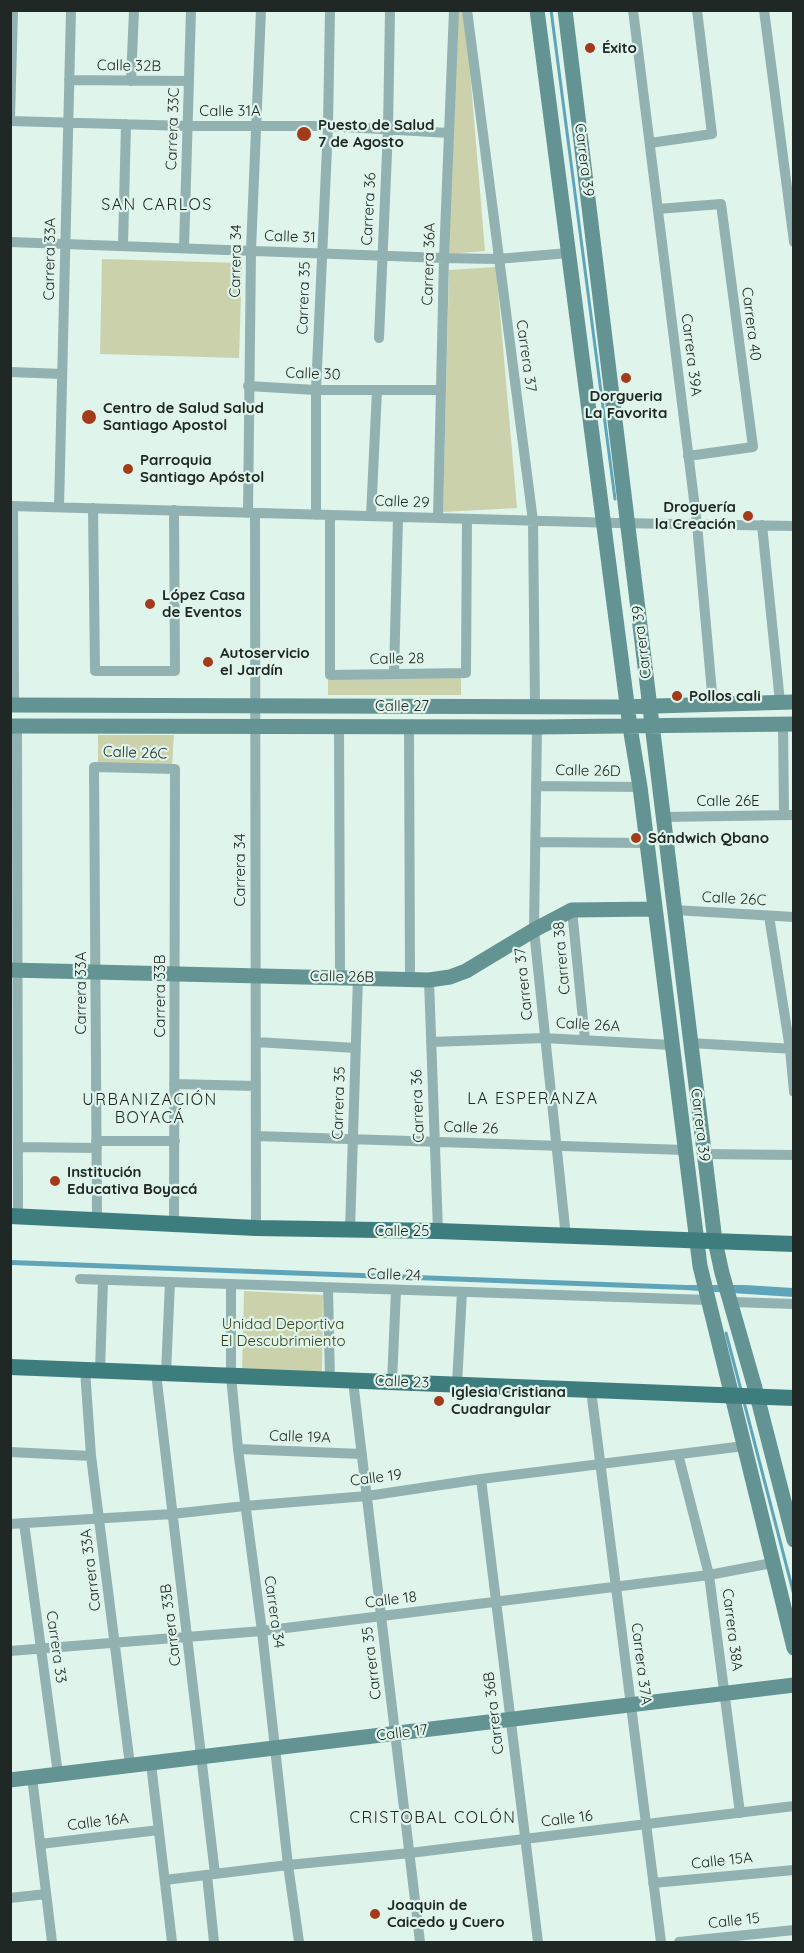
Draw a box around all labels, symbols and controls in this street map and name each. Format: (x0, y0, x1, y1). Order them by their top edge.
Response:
place label: Éxito (602, 39, 637, 57)
marker: Éxito (583, 41, 597, 55)
street label: Calle 32B (97, 56, 161, 76)
street label: Carrera 33C (163, 87, 183, 171)
street label: Calle 31A (199, 102, 261, 120)
place label: Puesto de Salud 7 de Agosto (318, 116, 435, 151)
street label: Carrera 39 (571, 122, 597, 198)
marker: Puesto de Salud 7 de Agosto (295, 125, 313, 143)
street label: Carrera 36 (358, 172, 380, 246)
district label: SAN CARLOS (101, 195, 213, 215)
street label: Carrera 33A (40, 217, 60, 301)
street label: Carrera 36A (419, 222, 439, 306)
street label: Carrera 34 (226, 224, 246, 298)
street label: Calle 31 (264, 227, 316, 247)
street label: Carrera 35 (294, 261, 314, 335)
street label: Carrera 40 (738, 286, 764, 362)
street label: Carrera 39A (677, 313, 705, 397)
street label: Carrera 37 (512, 319, 540, 393)
street label: Calle 30 (285, 364, 341, 384)
marker: Dorgueria La Favorita (619, 371, 633, 385)
place label: Dorgueria La Favorita (585, 387, 667, 422)
place label: Centro de Salud Salud Santiago Apostol (103, 399, 264, 434)
marker: Centro de Salud Salud Santiago Apostol (80, 408, 98, 426)
place label: Parroquia Santiago Apóstol (140, 451, 264, 486)
marker: Parroquia Santiago Apóstol (121, 462, 135, 476)
street label: Calle 29 (374, 492, 430, 512)
place label: Droguería la Creación (655, 498, 736, 533)
marker: Droguería la Creación (741, 509, 755, 523)
place label: López Casa de Eventos (162, 586, 245, 621)
marker: López Casa de Eventos (143, 597, 157, 611)
street label: Carrera 39 (629, 604, 655, 680)
place label: Autoservicio el Jardín (220, 644, 310, 679)
street label: Calle 28 (370, 650, 424, 668)
marker: Autoservicio el Jardín (201, 655, 215, 669)
place label: Pollos cali (689, 687, 761, 705)
marker: Pollos cali (670, 689, 684, 703)
street label: Calle 27 (375, 697, 429, 715)
street label: Calle 26C (103, 743, 167, 763)
street label: Calle 26D (555, 761, 621, 781)
street label: Calle 26E (696, 792, 760, 810)
place label: Sándwich Qbano (648, 829, 769, 847)
marker: Sándwich Qbano (629, 831, 643, 845)
street label: Carrera 34 (231, 833, 249, 907)
street label: Calle 26C (701, 888, 767, 910)
street label: Carrera 38 (550, 921, 574, 995)
street label: Carrera 37 (511, 947, 537, 1021)
street label: Carrera 33A (72, 952, 90, 1034)
street label: Carrera 33B (151, 955, 169, 1037)
street label: Calle 26B (310, 967, 374, 987)
street label: Calle 26A (555, 1014, 621, 1036)
street label: Carrera 35 (329, 1066, 349, 1140)
street label: Carrera 36 (408, 1069, 428, 1143)
street label: Carrera 39 (687, 1087, 713, 1163)
district label: LA ESPERANZA (467, 1089, 599, 1109)
district label: URBANIZACIÓN BOYACÁ (82, 1090, 218, 1128)
street label: Calle 26 (443, 1118, 499, 1138)
place label: Institución Educativa Boyacá (67, 1163, 197, 1198)
marker: Institución Educativa Boyacá (48, 1174, 62, 1188)
street label: Calle 25 (375, 1222, 429, 1240)
street label: Calle 24 (367, 1265, 421, 1285)
park label: Unidad Deportiva El Descubrimiento (221, 1315, 345, 1350)
street label: Calle 23 (375, 1372, 429, 1392)
place label: Iglesia Cristiana Cuadrangular (451, 1383, 566, 1418)
marker: Iglesia Cristiana Cuadrangular (432, 1394, 446, 1408)
street label: Calle 19A (269, 1427, 331, 1447)
street label: Calle 19 (349, 1466, 403, 1490)
street label: Carrera 33A (77, 1528, 105, 1612)
street label: Carrera 34 (260, 1575, 288, 1649)
street label: Carrera 33B (157, 1583, 185, 1667)
street label: Calle 18 (364, 1588, 418, 1612)
street label: Carrera 38A (718, 1588, 746, 1672)
street label: Carrera 33 (42, 1610, 70, 1684)
street label: Carrera 37A (627, 1622, 655, 1706)
street label: Carrera 35 (359, 1625, 385, 1701)
street label: Carrera 36B (480, 1671, 508, 1755)
street label: Calle 17 (375, 1721, 429, 1745)
street label: Calle 16 (540, 1807, 594, 1831)
district label: CRISTOBAL COLÓN (349, 1808, 517, 1828)
street label: Calle 16A (66, 1809, 130, 1835)
street label: Calle 15A (690, 1849, 754, 1873)
place label: Joaquin de Caicedo y Cuero (387, 1896, 505, 1931)
marker: Joaquin de Caicedo y Cuero (368, 1907, 382, 1921)
street label: Calle 15 (707, 1909, 761, 1933)

